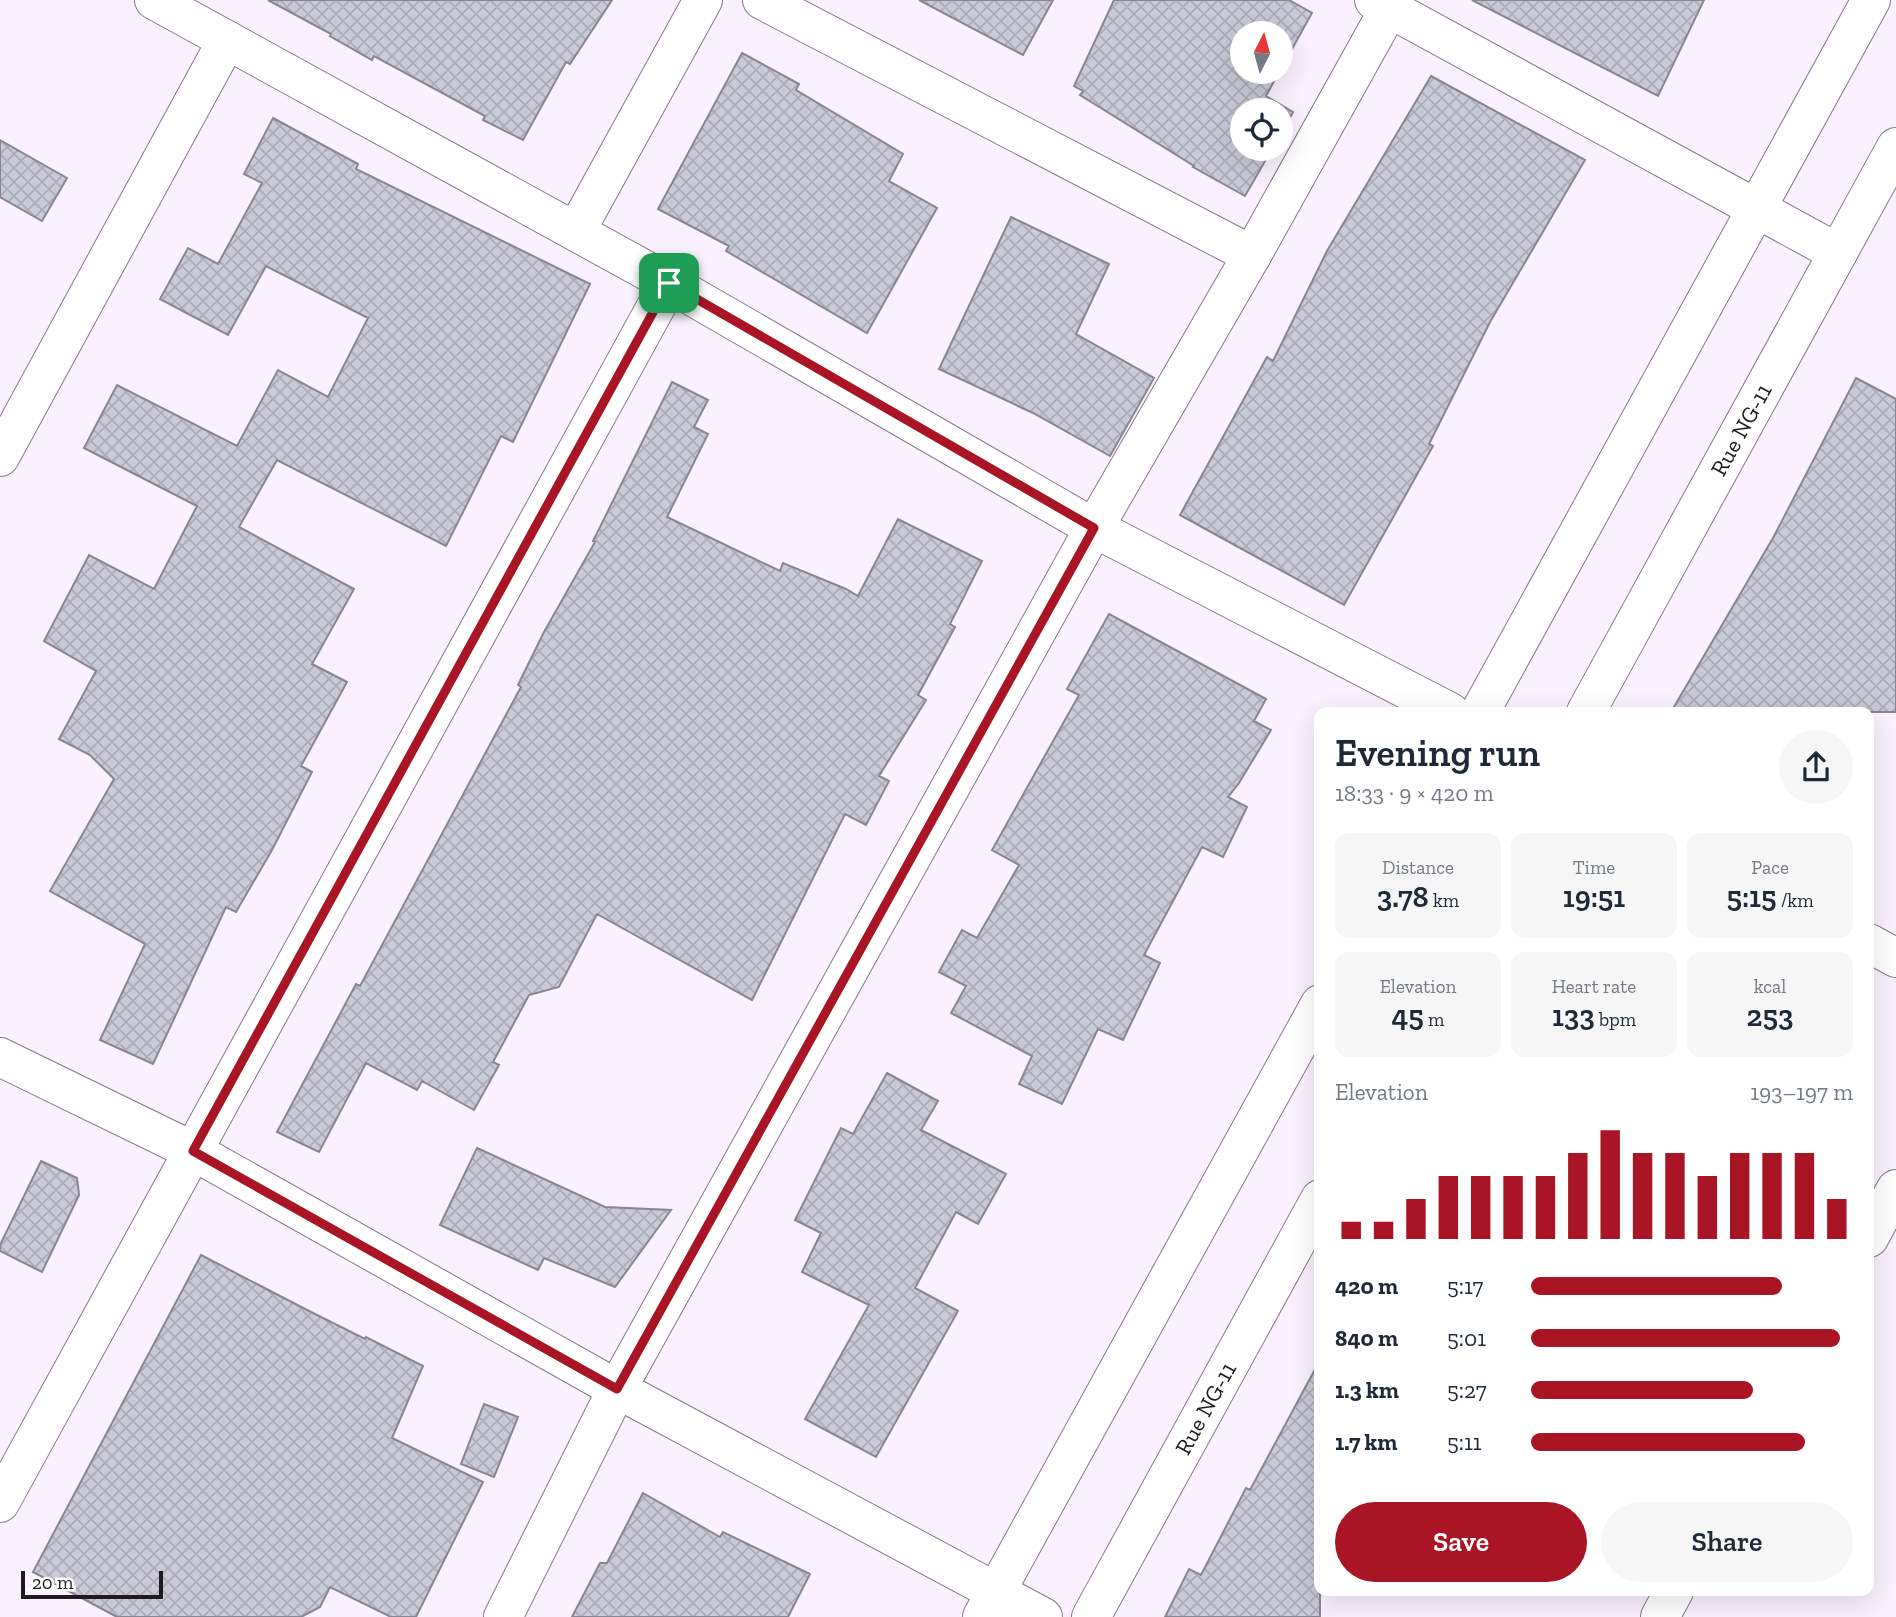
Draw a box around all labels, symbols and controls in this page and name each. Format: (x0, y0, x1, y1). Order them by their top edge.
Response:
north arrow (1230, 21, 1293, 84)
map controls (1230, 21, 1293, 161)
button: locate (1230, 98, 1293, 161)
pin (639, 253, 699, 313)
icon: arrive (650, 264, 688, 302)
street label: Rue NG-11 (1704, 379, 1778, 481)
text: Evening run (1335, 730, 1540, 776)
button: share (1779, 730, 1853, 804)
text: 18:33 · 9 × 420 m (1335, 779, 1494, 807)
text: Distance (1382, 856, 1454, 879)
text: Time (1573, 856, 1615, 879)
text: Pace (1751, 856, 1789, 879)
text: 3.78 (1377, 879, 1429, 915)
text: 19:51 (1563, 879, 1625, 915)
text: 5:15 (1726, 879, 1777, 915)
text: km (1429, 889, 1459, 912)
text: /km (1777, 889, 1814, 912)
text: Elevation (1380, 975, 1456, 998)
text: Heart rate (1552, 975, 1636, 998)
text: kcal (1754, 975, 1786, 998)
text: 45 (1392, 998, 1424, 1034)
text: 133 (1552, 998, 1595, 1034)
text: 253 (1747, 998, 1793, 1034)
text: m (1424, 1008, 1445, 1031)
text: bpm (1595, 1008, 1636, 1031)
text: Elevation (1335, 1078, 1428, 1106)
text: 193–197 m (1750, 1078, 1853, 1106)
text: 420 m (1335, 1272, 1398, 1300)
text: 5:17 (1447, 1272, 1483, 1300)
text: 840 m (1335, 1324, 1398, 1352)
text: 5:01 (1447, 1324, 1486, 1352)
street label: Rue NG-11 (1169, 1357, 1242, 1459)
text: 1.3 km (1335, 1376, 1399, 1404)
text: 5:27 (1447, 1376, 1487, 1404)
text: 1.7 km (1335, 1428, 1397, 1456)
text: 5:11 (1447, 1428, 1482, 1456)
button: Save (1335, 1502, 1587, 1582)
button: Share (1601, 1502, 1853, 1582)
scale bar (21, 1568, 163, 1600)
text: 20 m (32, 1571, 73, 1594)

